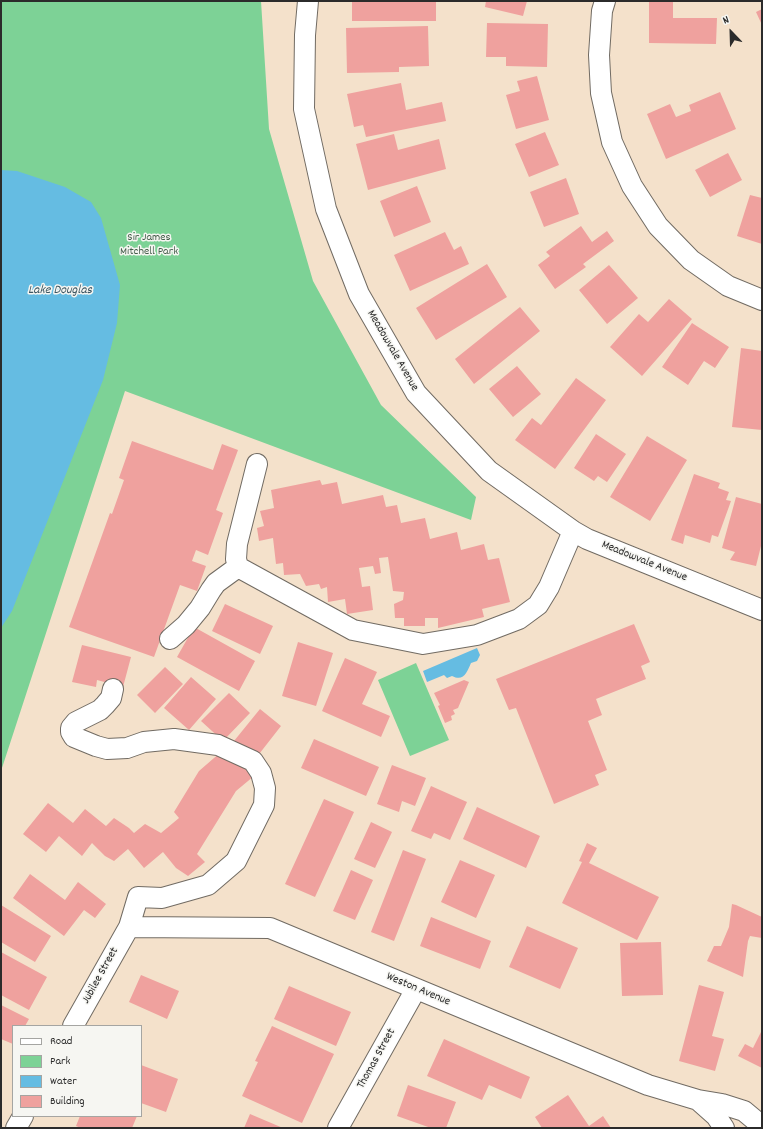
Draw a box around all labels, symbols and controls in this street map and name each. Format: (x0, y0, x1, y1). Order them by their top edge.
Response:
north arrow (711, 12, 751, 52)
text: N (721, 13, 732, 29)
park label: Sir James Mitchell Park (120, 231, 178, 259)
water label: Lake Douglas (28, 283, 92, 299)
street label: Meadowvale Avenue (363, 308, 421, 394)
street label: Meadowvale Avenue (599, 538, 689, 586)
street label: Jubilee Street (80, 945, 122, 1007)
street label: Weston Avenue (384, 970, 452, 1010)
legend (12, 1025, 142, 1117)
street label: Thomas Street (355, 1026, 399, 1092)
text: Road (50, 1033, 72, 1050)
text: Park (50, 1053, 70, 1070)
text: Water (50, 1073, 77, 1090)
text: Building (50, 1093, 85, 1110)

